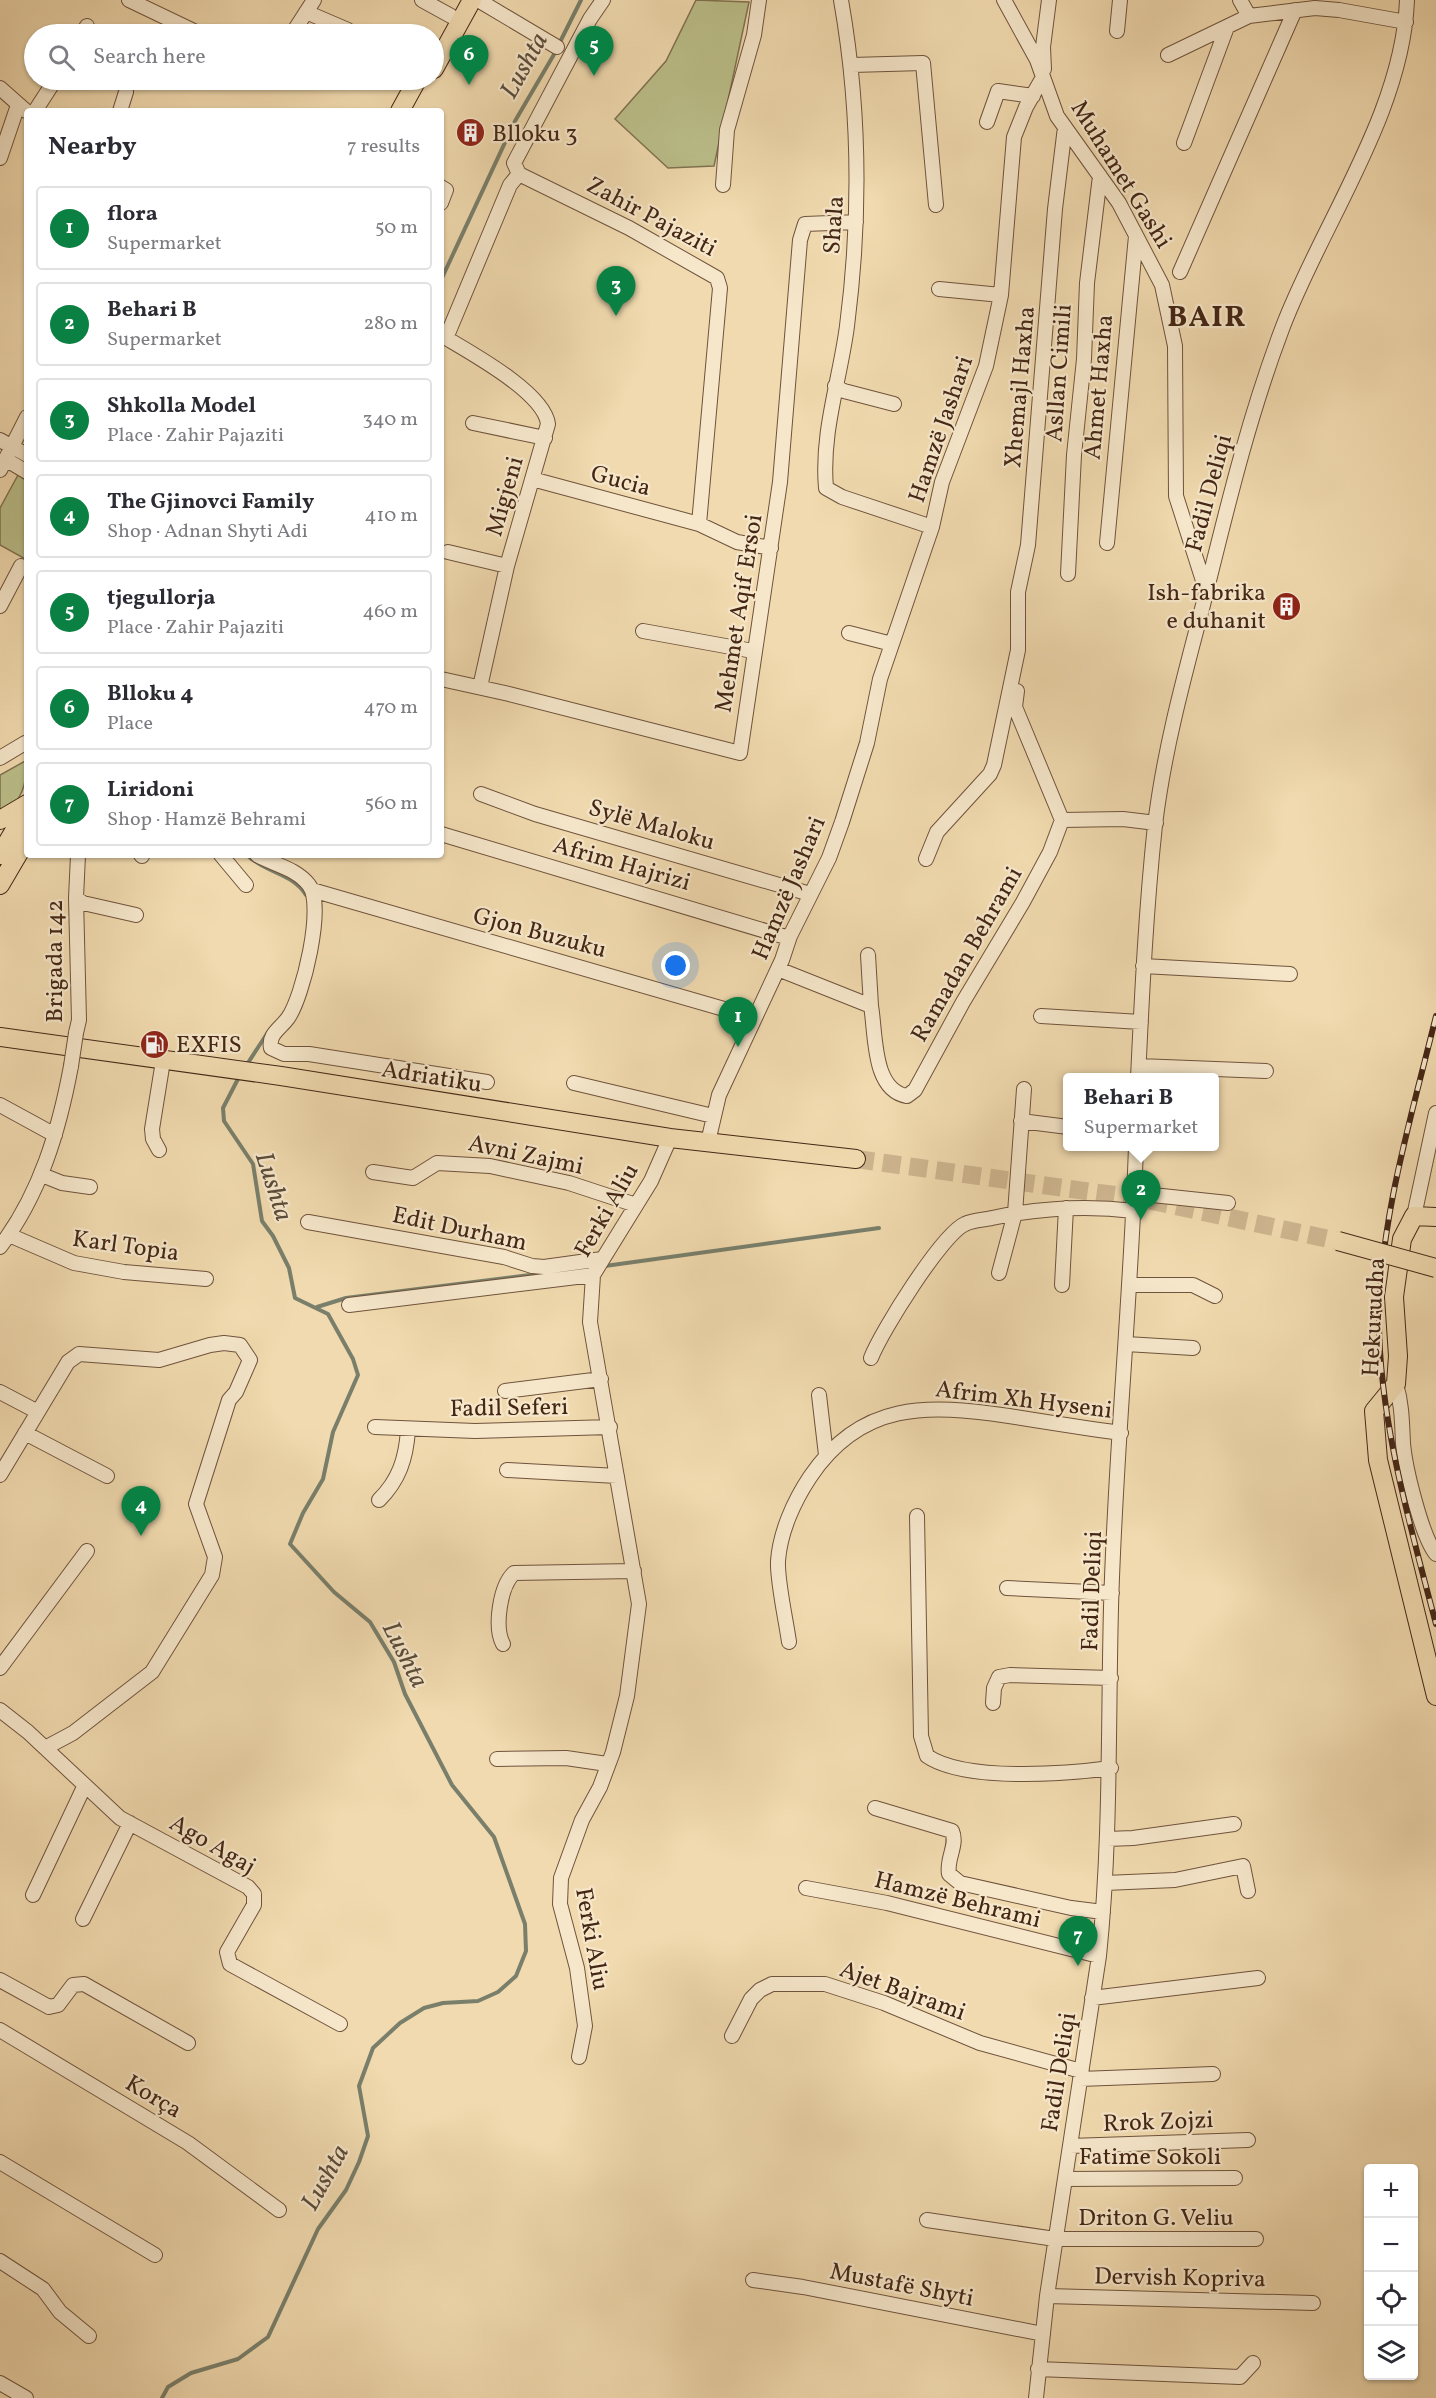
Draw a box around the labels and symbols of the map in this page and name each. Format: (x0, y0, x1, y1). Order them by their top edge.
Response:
water label: Lushta (492, 26, 558, 106)
pin: 5 (574, 26, 614, 76)
pin: 6 (450, 36, 488, 85)
street label: Muhamet Gashi (1061, 94, 1179, 256)
building icon: Blloku 3 (455, 117, 487, 149)
place label: Blloku 3 (492, 118, 578, 152)
street label: Zahir Pajaziti (580, 169, 722, 266)
street label: Shala (816, 195, 854, 256)
pin: 3 (596, 266, 636, 316)
district label: BAIR (1167, 297, 1247, 339)
street label: Asllan Cimili (1038, 303, 1082, 443)
street label: Xhemajl Haxha (997, 305, 1045, 469)
street label: Ahmet Haxha (1077, 313, 1123, 461)
street label: Hamzë Jashari (901, 352, 983, 508)
street label: Fadil Deliqi (1178, 431, 1242, 556)
street label: Migjeni (478, 453, 534, 540)
street label: Gucia (587, 458, 654, 506)
street label: Mehmet Aqif Ersoi (708, 512, 772, 715)
place label: Ish-fabrika e duhanit (1147, 577, 1266, 639)
building icon: Ish-fabrika e duhanit (1271, 590, 1303, 622)
street label: Sylë Maloku (584, 792, 719, 860)
street label: Hamzë Jashari (744, 812, 835, 966)
street label: Afrim Hajrizi (549, 829, 694, 901)
street label: Ramadan Behrami (904, 861, 1032, 1049)
street label: Brigada 142 (39, 899, 73, 1023)
street label: Gjon Buzuku (469, 900, 610, 968)
your location (661, 951, 690, 980)
pin: 1 (718, 998, 758, 1047)
fuel station icon: EXFIS (139, 1028, 171, 1060)
place label: EXFIS (176, 1029, 242, 1063)
street label: Adriatiku (379, 1053, 484, 1103)
street label: Avni Zajmi (465, 1127, 586, 1185)
water label: Lushta (245, 1148, 301, 1226)
street label: Ferki Aliu (567, 1158, 648, 1264)
pin: 2 (1122, 1170, 1160, 1220)
street label: Edit Durham (389, 1199, 530, 1261)
street label: Karl Topia (70, 1223, 181, 1271)
street label: Hekurudha (1355, 1257, 1395, 1378)
street label: Afrim Xh Hyseni (933, 1373, 1114, 1429)
street label: Fadil Seferi (450, 1391, 569, 1427)
pin: 4 (122, 1486, 160, 1536)
street label: Fadil Deliqi (1074, 1530, 1112, 1652)
water label: Lushta (372, 1615, 436, 1695)
street label: Ago Agaj (163, 1807, 261, 1884)
street label: Hamzë Behrami (871, 1864, 1044, 1938)
street label: Ferki Aliu (565, 1885, 617, 1993)
pin: 7 (1058, 1916, 1098, 1966)
street label: Ajet Bajrami (834, 1953, 970, 2030)
street label: Fadil Deliqi (1034, 2010, 1086, 2135)
street label: Korça (118, 2067, 188, 2128)
street label: Rrok Zojzi (1102, 2104, 1214, 2142)
water label: Lushta (293, 2138, 359, 2218)
street label: Fatime Sokoli (1079, 2141, 1221, 2175)
street label: Driton G. Veliu (1078, 2202, 1234, 2236)
street label: Mustafë Shyti (827, 2255, 977, 2317)
street label: Dervish Kopriva (1094, 2261, 1266, 2297)

